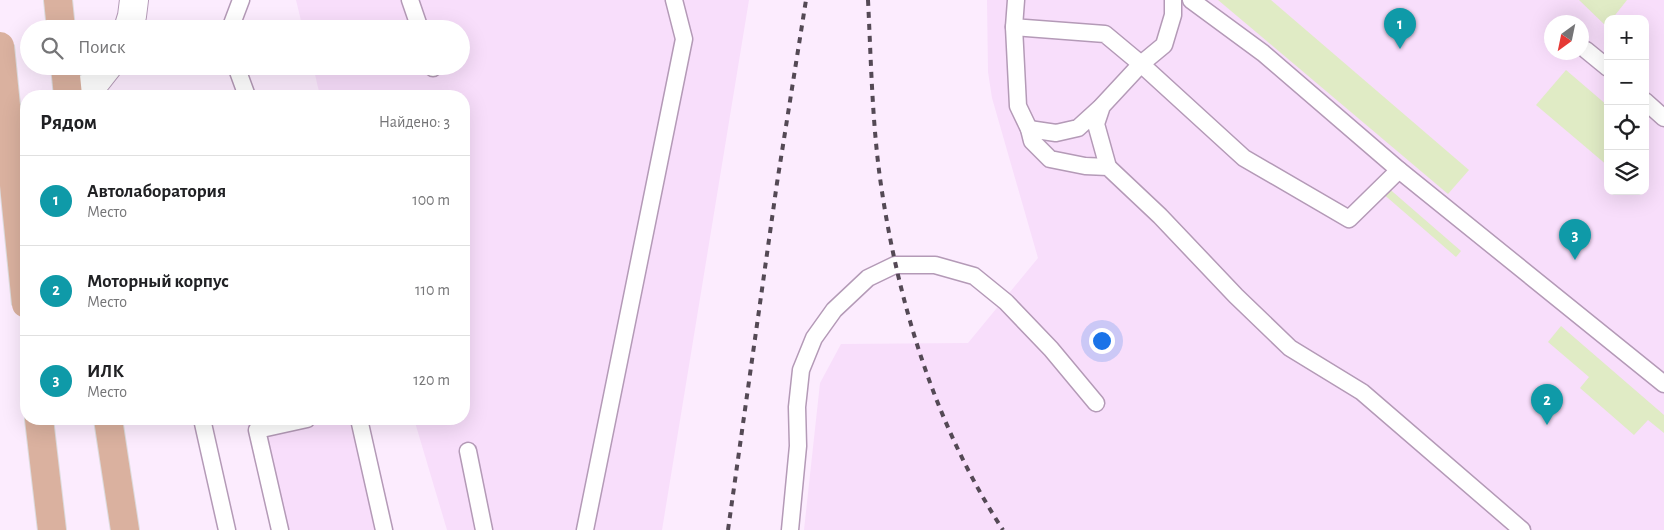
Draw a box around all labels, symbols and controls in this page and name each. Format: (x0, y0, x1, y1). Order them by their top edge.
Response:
pin: 1 (1384, 8, 1416, 49)
north arrow (1544, 15, 1589, 60)
map controls (1604, 15, 1649, 195)
button: + (1604, 15, 1649, 60)
search box (20, 20, 470, 75)
icon: search (38, 34, 66, 62)
text: Поиск (78, 38, 125, 57)
button: − (1604, 60, 1649, 105)
button: locate (1604, 105, 1649, 150)
text: Рядом (40, 112, 97, 133)
text: Найдено: 3 (379, 114, 450, 130)
button: layers (1604, 150, 1649, 195)
text: Автолаборатория (87, 182, 226, 201)
text: 1 (53, 192, 59, 208)
text: 100 m (412, 192, 450, 208)
text: Место (87, 204, 127, 220)
pin: 3 (1559, 219, 1591, 260)
text: Моторный корпус (87, 272, 229, 291)
text: 2 (52, 282, 60, 298)
text: 110 m (415, 282, 450, 298)
text: Место (87, 294, 127, 310)
your location (1089, 328, 1115, 354)
text: ИЛК (87, 362, 124, 381)
text: 3 (53, 372, 59, 388)
text: 120 m (413, 372, 450, 388)
text: Место (87, 384, 127, 400)
pin: 2 (1531, 384, 1563, 425)

